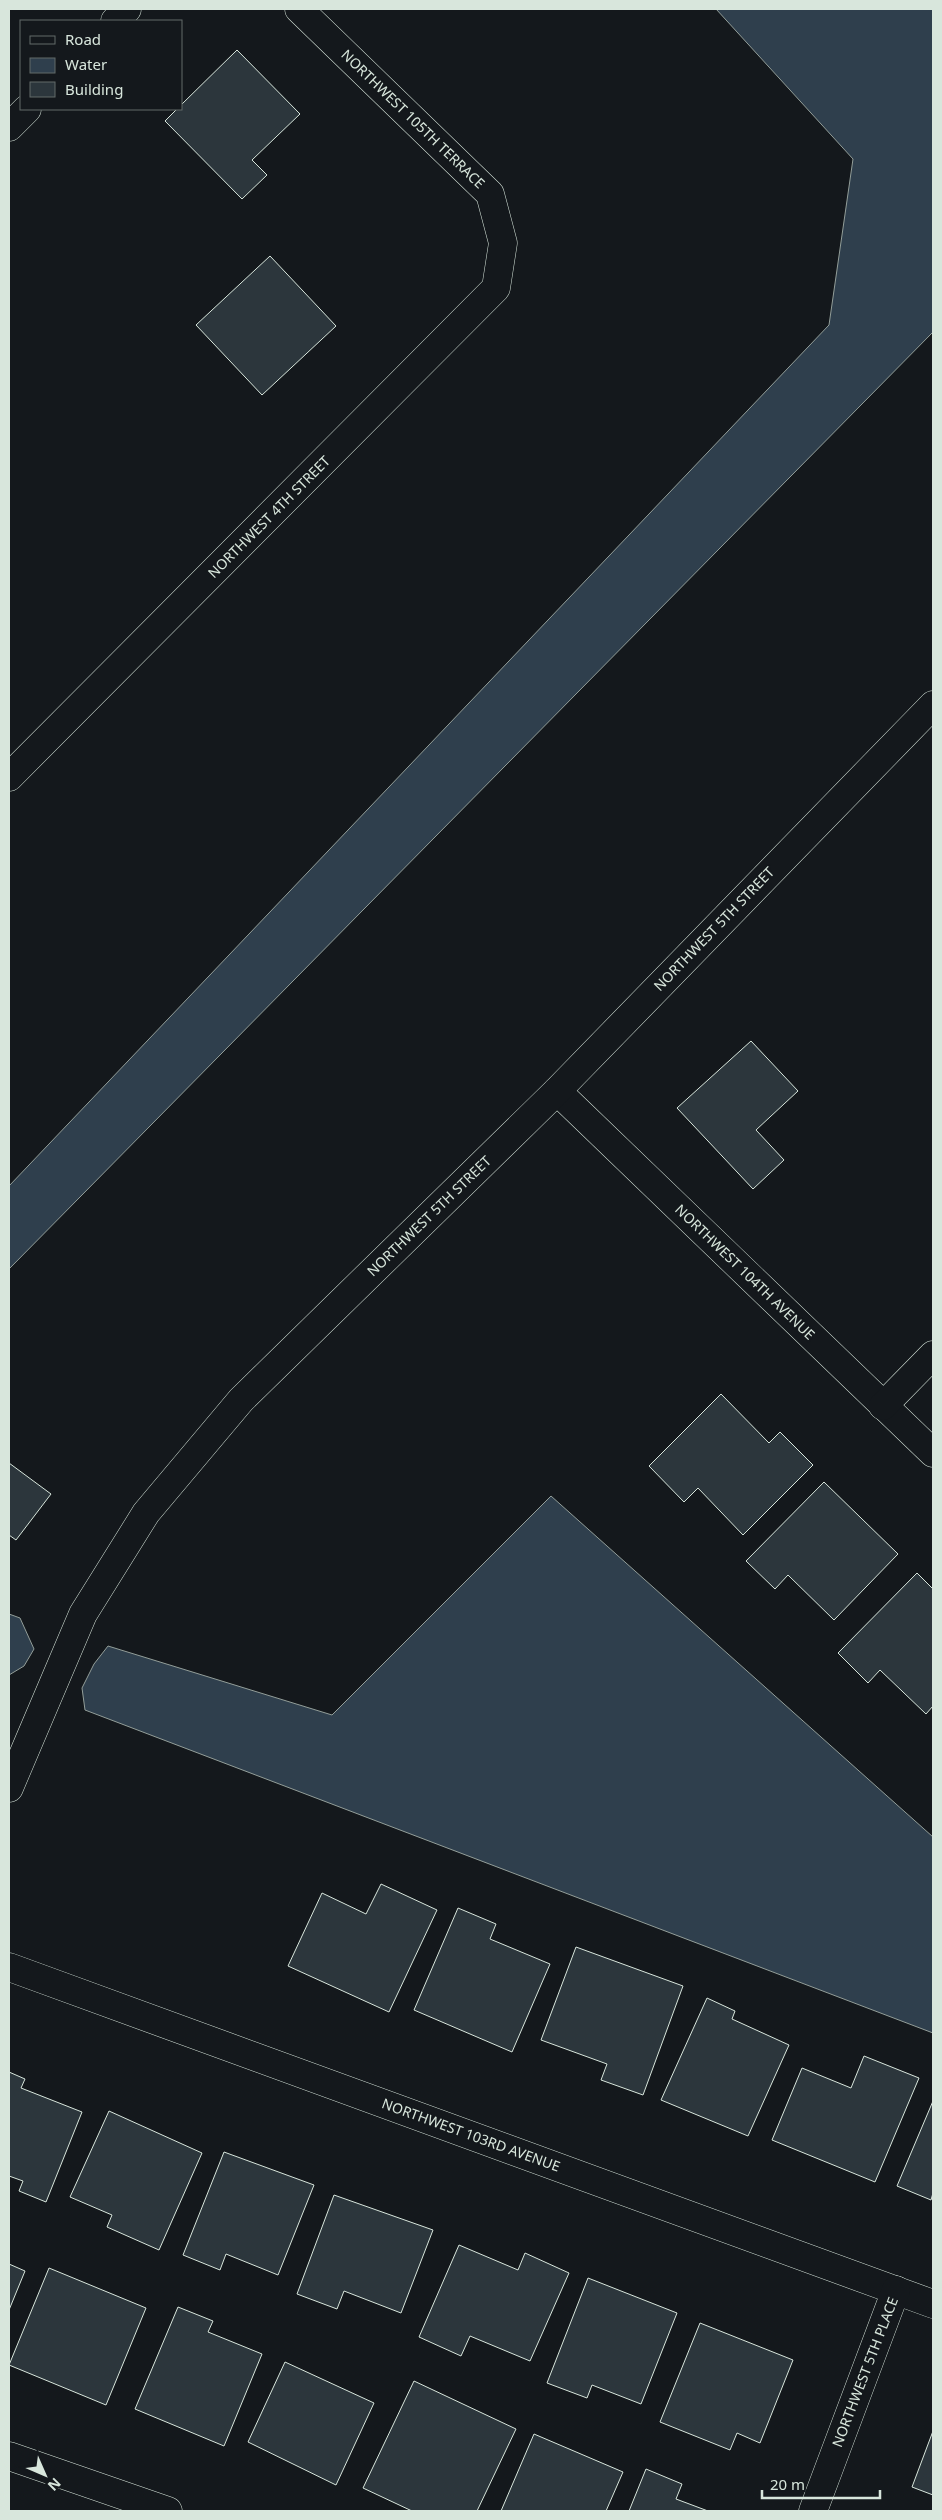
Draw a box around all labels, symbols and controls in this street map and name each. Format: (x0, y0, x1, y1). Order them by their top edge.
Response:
legend (20, 20, 182, 110)
text: Road (65, 29, 101, 49)
street label: NORTHWEST 105TH TERRACE (338, 45, 489, 192)
text: Water (65, 54, 107, 74)
text: Building (65, 79, 123, 99)
street label: NORTHWEST 4TH STREET (203, 451, 334, 582)
street label: NORTHWEST 5TH STREET (649, 862, 778, 995)
street label: NORTHWEST 5TH STREET (362, 1151, 495, 1280)
street label: NORTHWEST 104TH AVENUE (671, 1200, 819, 1344)
street label: NORTHWEST 103RD AVENUE (380, 2093, 563, 2176)
street label: NORTHWEST 5TH PLACE (827, 2294, 902, 2450)
north arrow (20, 2450, 70, 2500)
scale bar (762, 2468, 880, 2500)
text: N (44, 2474, 65, 2495)
text: 20 m (770, 2474, 805, 2494)

